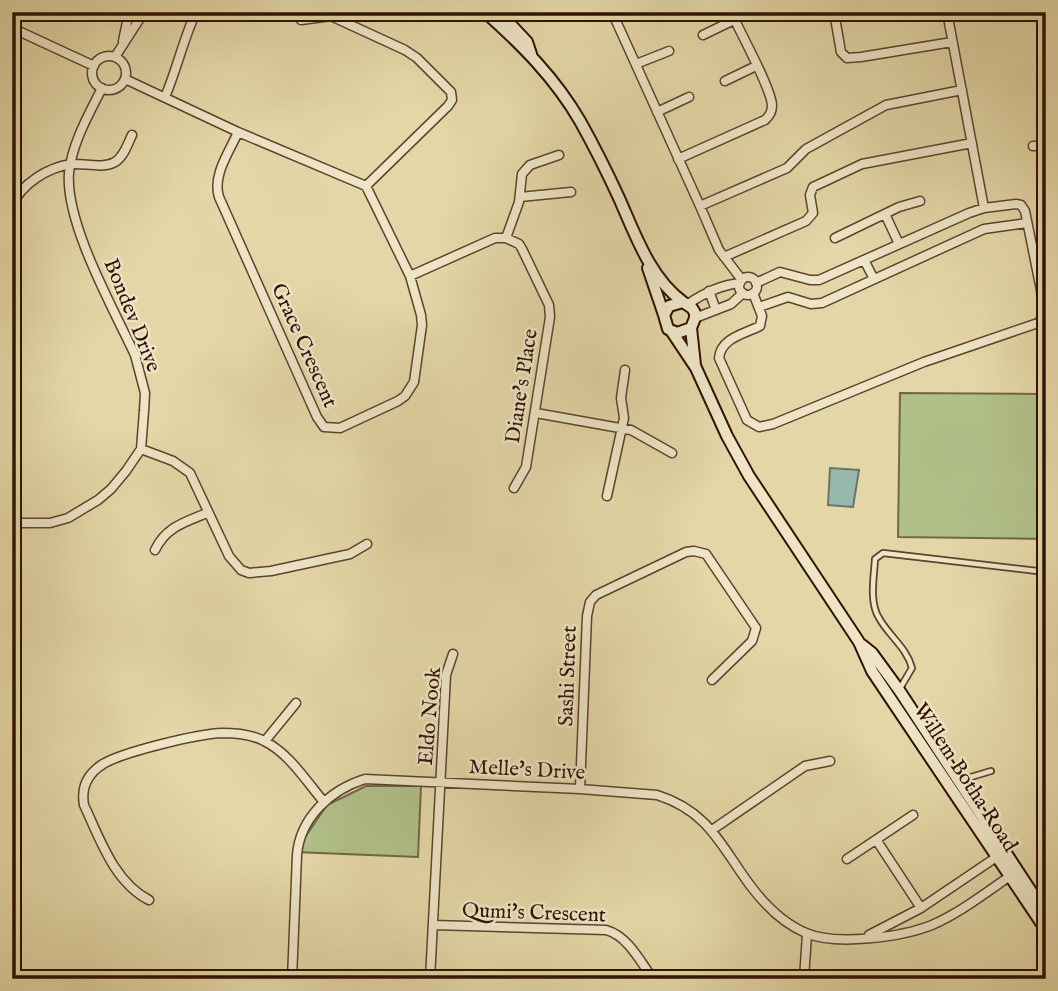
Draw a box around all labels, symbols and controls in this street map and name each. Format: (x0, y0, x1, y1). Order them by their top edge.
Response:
street label: Bondev Drive (97, 255, 167, 377)
street label: Grace Crescent (264, 279, 343, 412)
street label: Diane's Place (500, 327, 545, 445)
street label: Sashi Street (553, 625, 584, 727)
street label: Eldo Nook (413, 665, 448, 766)
street label: Willem Botha Road (907, 698, 1023, 858)
street label: Melle's Drive (468, 754, 586, 787)
street label: Qumi's Crescent (461, 897, 606, 930)

